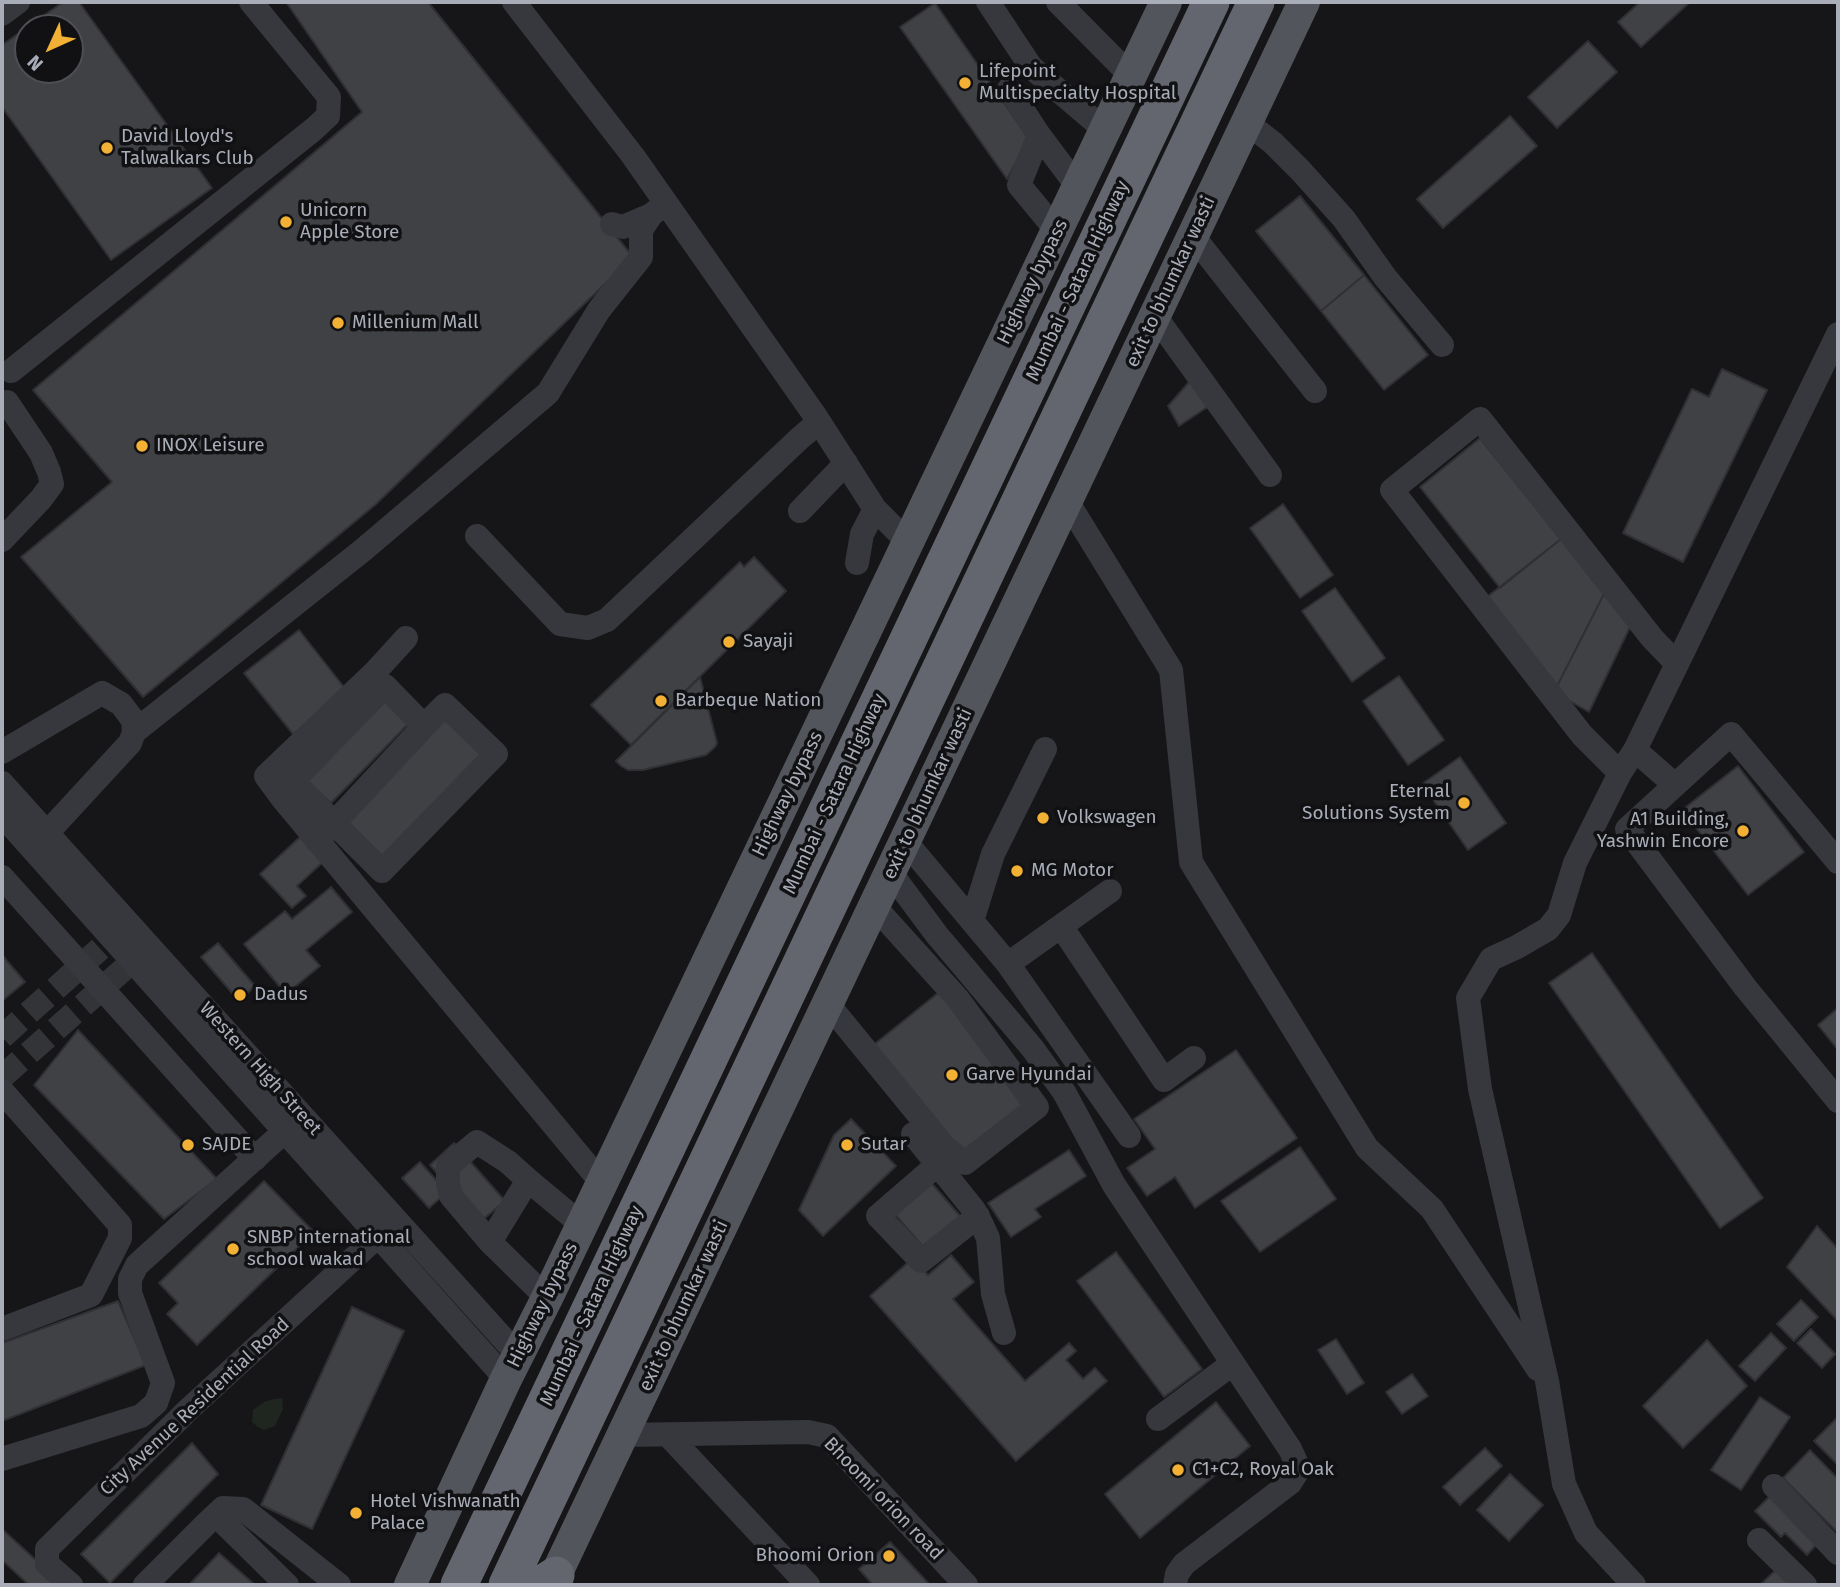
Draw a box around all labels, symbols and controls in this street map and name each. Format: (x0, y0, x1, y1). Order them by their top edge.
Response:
north arrow (14, 14, 84, 84)
text: N (23, 50, 48, 75)
place label: Lifepoint Multispecialty Hospital (979, 61, 1176, 105)
marker: Lifepoint Multispecialty Hospital (957, 75, 973, 91)
place label: David Lloyd's Talwalkars Club (121, 126, 254, 170)
marker: David Lloyd's Talwalkars Club (99, 140, 115, 156)
street label: Mumbai - Satara Highway (1021, 177, 1135, 385)
street label: exit to bhumkar wasti (1121, 193, 1221, 371)
place label: Unicorn Apple Store (300, 200, 399, 244)
marker: Unicorn Apple Store (278, 214, 294, 230)
street label: Highway bypass (993, 216, 1073, 348)
place label: Millenium Mall (352, 312, 478, 334)
marker: Millenium Mall (330, 315, 346, 331)
place label: INOX Leisure (156, 435, 265, 457)
marker: INOX Leisure (134, 438, 150, 454)
place label: Sayaji (743, 631, 793, 653)
marker: Sayaji (721, 634, 737, 650)
place label: Barbeque Nation (675, 690, 821, 712)
street label: Mumbai - Satara Highway (778, 690, 892, 898)
marker: Barbeque Nation (653, 693, 669, 709)
street label: exit to bhumkar wasti (878, 705, 978, 883)
street label: Highway bypass (748, 728, 828, 860)
place label: Eternal Solutions System (1302, 781, 1450, 825)
marker: Eternal Solutions System (1456, 795, 1472, 811)
place label: Volkswagen (1057, 807, 1157, 829)
place label: A1 Building, Yashwin Encore (1597, 809, 1729, 853)
marker: Volkswagen (1035, 810, 1051, 826)
marker: A1 Building, Yashwin Encore (1735, 823, 1751, 839)
place label: MG Motor (1031, 860, 1113, 882)
marker: MG Motor (1009, 863, 1025, 879)
place label: Dadus (254, 984, 308, 1006)
marker: Dadus (232, 987, 248, 1003)
street label: Western High Street (194, 998, 326, 1140)
place label: Garve Hyundai (966, 1064, 1092, 1086)
marker: Garve Hyundai (944, 1067, 960, 1083)
place label: SAJDE (202, 1134, 251, 1156)
place label: Sutar (861, 1134, 907, 1156)
marker: SAJDE (180, 1137, 196, 1153)
marker: Sutar (839, 1137, 855, 1153)
street label: Mumbai - Satara Highway (535, 1202, 649, 1410)
street label: exit to bhumkar wasti (634, 1217, 734, 1395)
place label: SNBP international school wakad (247, 1227, 410, 1271)
street label: Highway bypass (503, 1239, 583, 1371)
marker: SNBP international school wakad (225, 1241, 241, 1257)
street label: City Avenue Residential Road (96, 1313, 294, 1501)
street label: Bhoomi orion road (819, 1433, 947, 1565)
place label: C1+C2, Royal Oak (1192, 1459, 1334, 1481)
marker: C1+C2, Royal Oak (1170, 1462, 1186, 1478)
place label: Hotel Vishwanath Palace (370, 1491, 521, 1535)
marker: Hotel Vishwanath Palace (348, 1505, 364, 1521)
place label: Bhoomi Orion (755, 1545, 875, 1567)
marker: Bhoomi Orion (881, 1548, 897, 1564)

